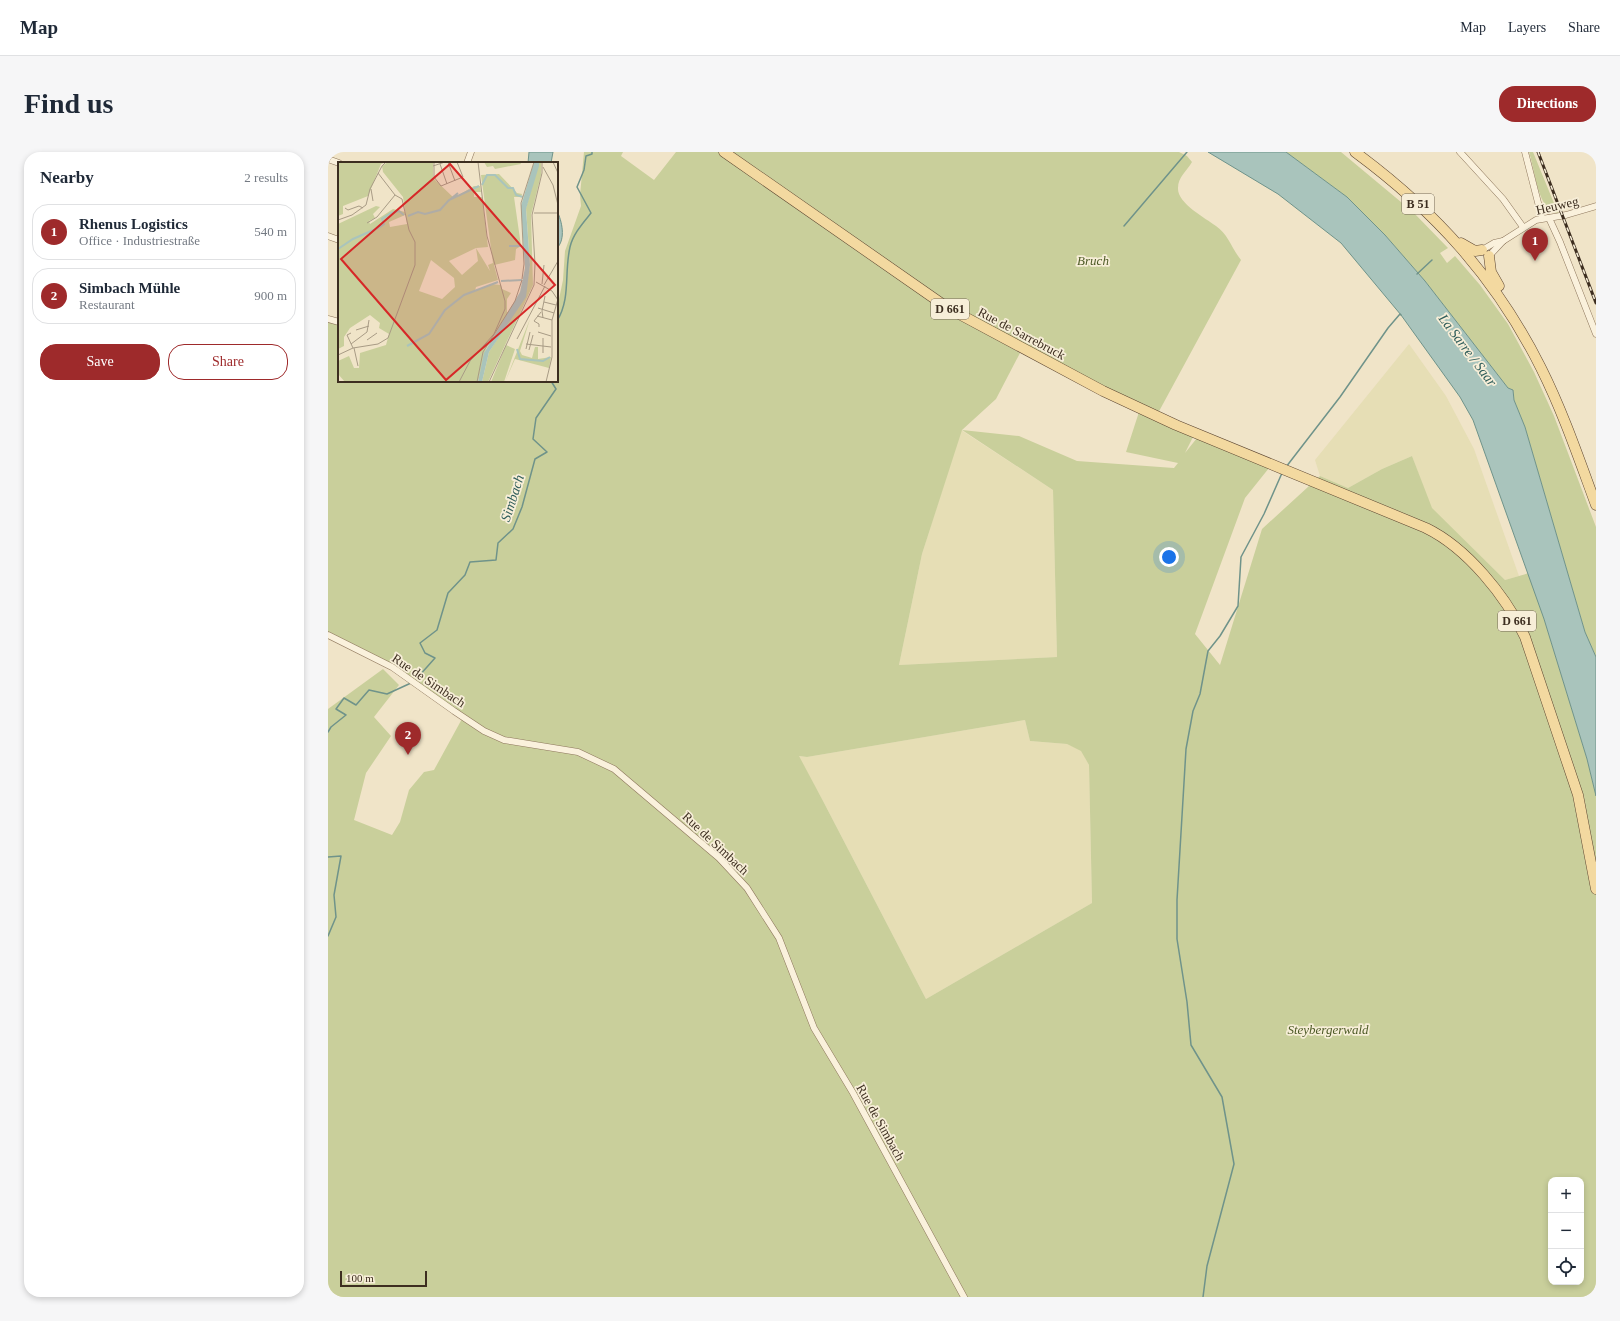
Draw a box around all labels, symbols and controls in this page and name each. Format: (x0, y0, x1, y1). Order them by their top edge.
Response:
text: Map (20, 17, 58, 38)
text: Map (1460, 20, 1486, 35)
text: Layers (1508, 20, 1546, 35)
text: Share (1568, 20, 1600, 35)
button: Directions (1499, 86, 1596, 122)
text: Find us (24, 88, 114, 119)
inset map (338, 162, 558, 382)
text: Nearby (40, 168, 94, 187)
text: 2 results (244, 170, 288, 185)
street label: Heuweg (1534, 193, 1580, 218)
road number: B 51 (1402, 194, 1434, 214)
text: Rhenus Logistics (79, 216, 188, 232)
text: 1 (51, 224, 57, 239)
text: 540 m (254, 224, 287, 239)
pin: 1 (1522, 228, 1548, 261)
text: Office · Industriestraße (79, 233, 200, 248)
park label: Bruch (1077, 253, 1109, 268)
text: Simbach Mühle (79, 280, 180, 296)
text: 2 (51, 288, 57, 303)
text: 900 m (254, 288, 287, 303)
text: Restaurant (79, 297, 135, 312)
road number: D 661 (931, 299, 969, 319)
street label: Rue de Sarrebruck (976, 304, 1068, 363)
water label: La Sarre / Saar (1435, 311, 1500, 390)
button: Save (40, 344, 160, 380)
button: Share (168, 344, 288, 380)
water label: Simbach (498, 473, 527, 523)
your location (1159, 547, 1179, 567)
road number: D 661 (1498, 611, 1536, 631)
street label: Rue de Simbach (389, 650, 469, 711)
pin: 2 (395, 722, 421, 755)
street label: Rue de Simbach (679, 809, 752, 878)
park label: Steybergerwald (1287, 1022, 1369, 1037)
street label: Rue de Simbach (853, 1081, 908, 1164)
map controls (1548, 1177, 1584, 1285)
button: + (1548, 1177, 1584, 1213)
button: − (1548, 1213, 1584, 1249)
button: locate (1548, 1249, 1584, 1285)
scale bar (340, 1269, 427, 1288)
text: 100 m (346, 1272, 374, 1284)

